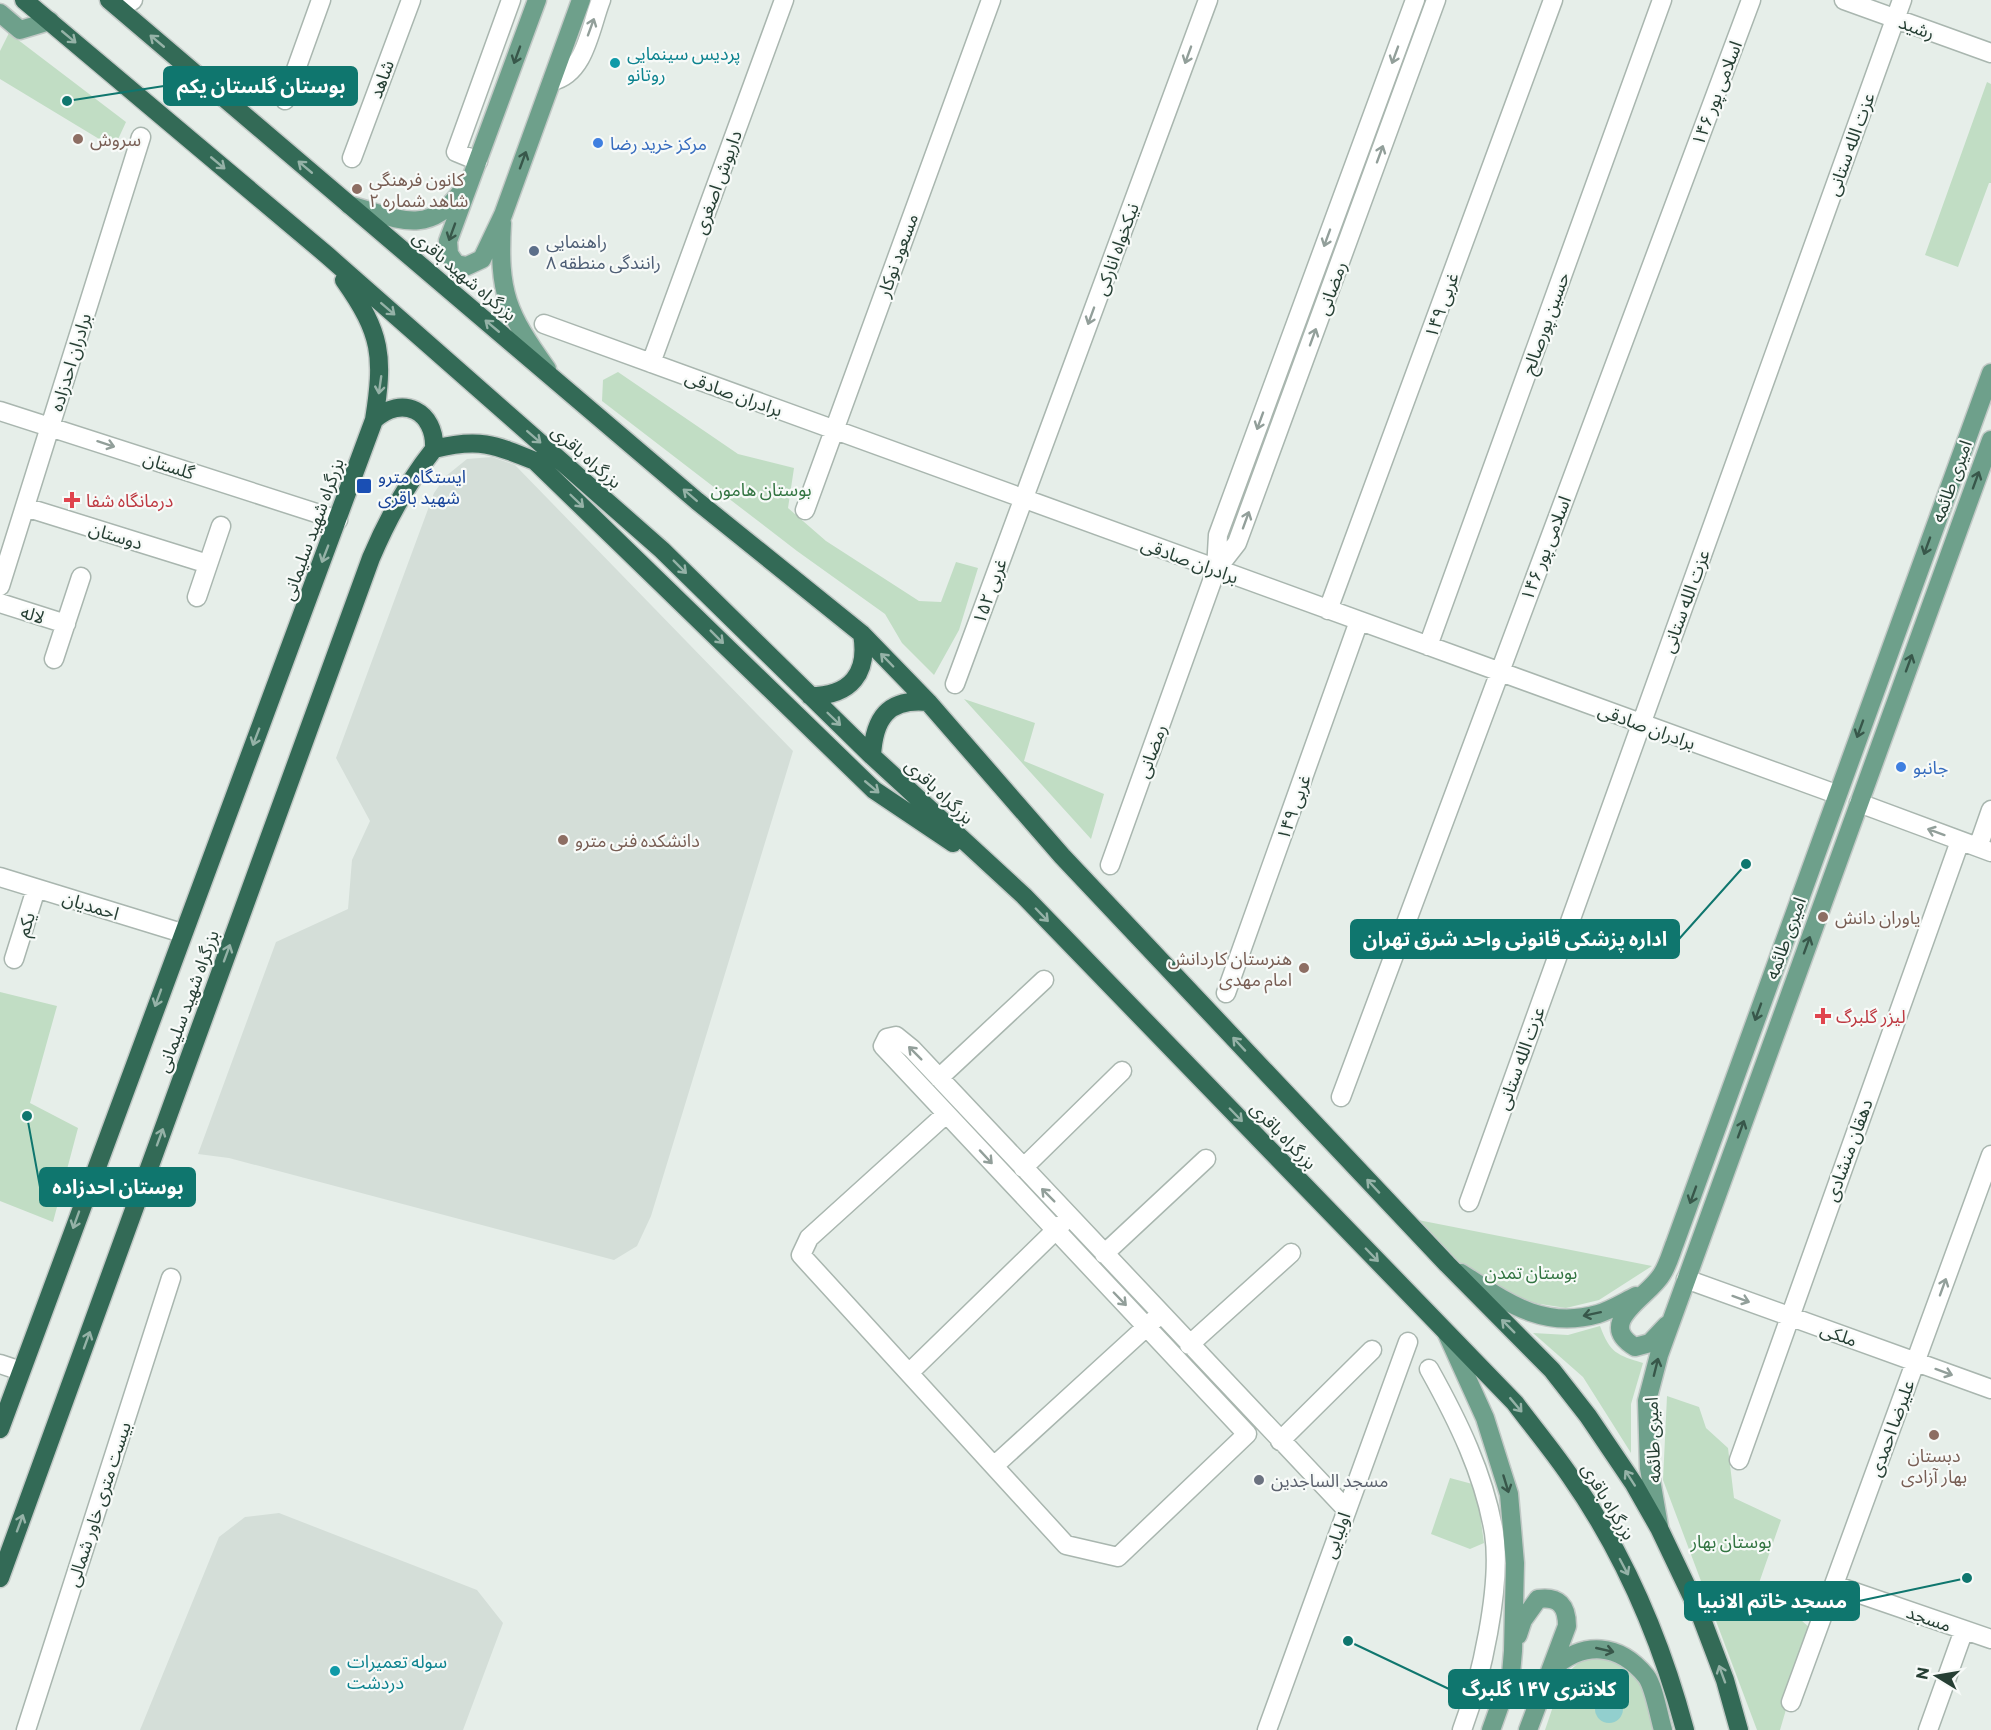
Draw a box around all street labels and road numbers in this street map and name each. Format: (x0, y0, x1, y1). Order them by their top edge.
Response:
street label: رشید (1896, 10, 1938, 45)
street label: ۱۴۶ اسلامی پور (1686, 38, 1747, 149)
street label: شاهد (364, 57, 398, 101)
street label: عزت الله ستانی (1821, 89, 1880, 199)
street label: داریوش اصغری (688, 127, 747, 237)
street label: نیکخواه انارکی (1089, 200, 1144, 298)
street label: مسعود نوکار (871, 210, 923, 301)
street label: بزرگراه شهید باقری (408, 225, 521, 326)
street label: رمضانی (1311, 258, 1352, 318)
street label: ۱۴۹ غربی (1419, 269, 1464, 341)
street label: حسین پورصالح (1516, 269, 1576, 378)
street label: برادران احدزاده (45, 310, 96, 414)
street label: برادران صادقی (682, 365, 786, 422)
street label: بزرگراه باقری (547, 420, 627, 493)
street label: امیری طائمه (1926, 437, 1977, 526)
street label: گلستان (140, 446, 198, 485)
street label: بزرگراه شهید سلیمانی (276, 455, 349, 604)
street label: ۱۴۶ اسلامی پور (1515, 493, 1576, 604)
street label: دوستان (86, 516, 146, 555)
street label: برادران صادقی (1138, 532, 1242, 589)
street label: عزت الله ستانی (1656, 546, 1715, 656)
street label: ۱۵۲ غربی (967, 555, 1012, 627)
street label: لاله (18, 600, 48, 628)
street label: برادران صادقی (1595, 698, 1699, 755)
street label: رمضانی (1131, 721, 1172, 781)
street label: بزرگراه باقری (900, 754, 979, 829)
street label: ۱۴۹ غربی (1271, 771, 1316, 843)
street label: احمدیان (60, 886, 122, 925)
street label: امیری طائمه (1760, 894, 1811, 983)
street label: یکم (11, 909, 42, 940)
street label: بزرگراه شهید سلیمانی (151, 927, 224, 1076)
street label: عزت الله ستانی (1491, 1003, 1550, 1113)
street label: بزرگراه باقری (1246, 1096, 1322, 1174)
street label: دهقان منشادی (1819, 1096, 1878, 1205)
street label: ملکی (1817, 1317, 1860, 1352)
street label: علیرضا احمدی (1863, 1377, 1920, 1480)
street label: امیری طائمه (1640, 1397, 1665, 1483)
street label: بیست متری خاور شمالی (61, 1419, 136, 1590)
street label: بزرگراه باقری (1577, 1459, 1641, 1544)
street label: اولیایی (1318, 1509, 1355, 1561)
street label: مسجد (1904, 1600, 1954, 1636)

